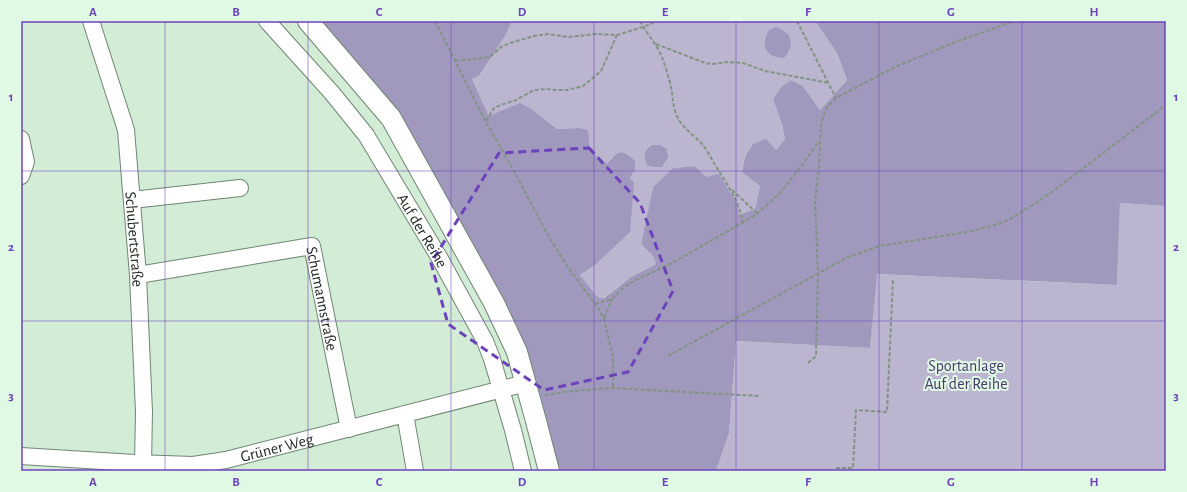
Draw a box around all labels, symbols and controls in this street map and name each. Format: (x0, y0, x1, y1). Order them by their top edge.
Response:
text: A (89, 6, 97, 19)
text: B (232, 6, 240, 19)
text: C (376, 6, 383, 19)
text: D (518, 6, 527, 19)
text: E (662, 6, 669, 19)
text: F (805, 6, 812, 19)
text: G (947, 6, 955, 19)
text: H (1089, 6, 1099, 19)
text: 1 (9, 91, 13, 104)
text: 1 (1174, 91, 1178, 104)
street label: Schubertstraße (122, 191, 146, 287)
street label: Auf der Reihe (394, 191, 450, 270)
text: 2 (8, 241, 14, 254)
text: 2 (1173, 241, 1179, 254)
street label: Schumannstraße (303, 245, 340, 352)
park label: Sportanlage Auf der Reihe (924, 358, 1008, 392)
text: 3 (8, 390, 14, 403)
text: 3 (1173, 390, 1179, 403)
street label: Grüner Weg (239, 431, 315, 465)
text: A (89, 476, 97, 489)
text: B (232, 476, 240, 489)
text: C (376, 476, 383, 489)
text: D (518, 476, 527, 489)
text: E (662, 476, 669, 489)
text: F (805, 476, 812, 489)
text: G (947, 476, 955, 489)
text: H (1089, 476, 1099, 489)

